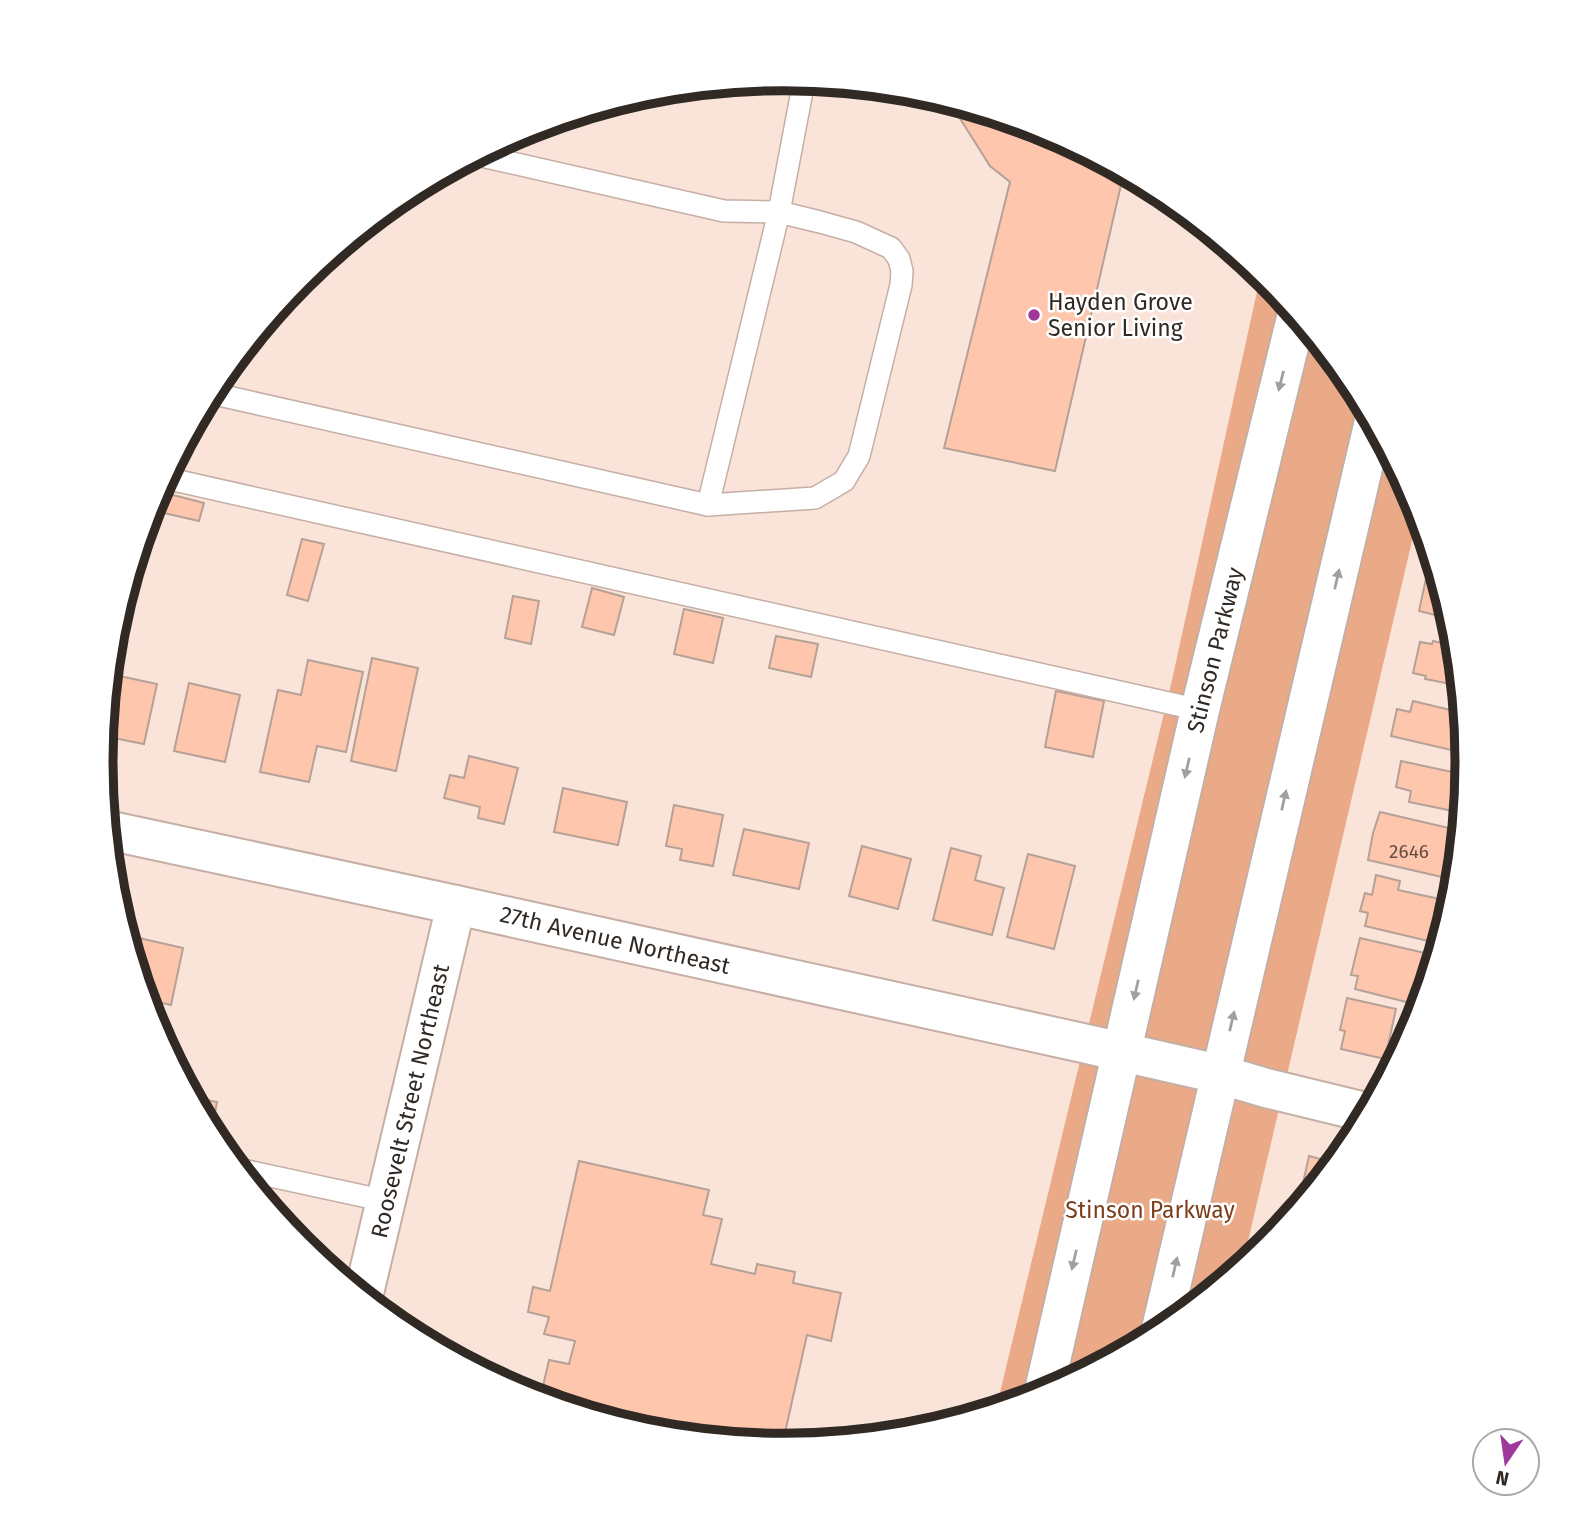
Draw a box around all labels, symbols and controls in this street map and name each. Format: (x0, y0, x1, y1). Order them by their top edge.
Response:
place label: Hayden Grove Senior Living (1048, 288, 1193, 342)
marker: Hayden Grove Senior Living (1026, 307, 1042, 323)
one-way arrow (1275, 370, 1286, 392)
street label: Stinson Parkway (1181, 564, 1249, 736)
one-way arrow (1331, 568, 1342, 590)
one-way arrow (1181, 758, 1192, 780)
one-way arrow (1279, 789, 1290, 811)
house number: 2646 (1389, 840, 1429, 863)
street label: 27th Avenue Northeast (497, 900, 733, 980)
street label: Roosevelt Street Northeast (365, 961, 455, 1241)
one-way arrow (1130, 979, 1141, 1001)
one-way arrow (1227, 1010, 1238, 1032)
park label: Stinson Parkway (1065, 1196, 1235, 1224)
one-way arrow (1069, 1249, 1080, 1271)
one-way arrow (1170, 1256, 1181, 1278)
north arrow (1471, 1427, 1541, 1497)
text: N (1494, 1465, 1511, 1491)

